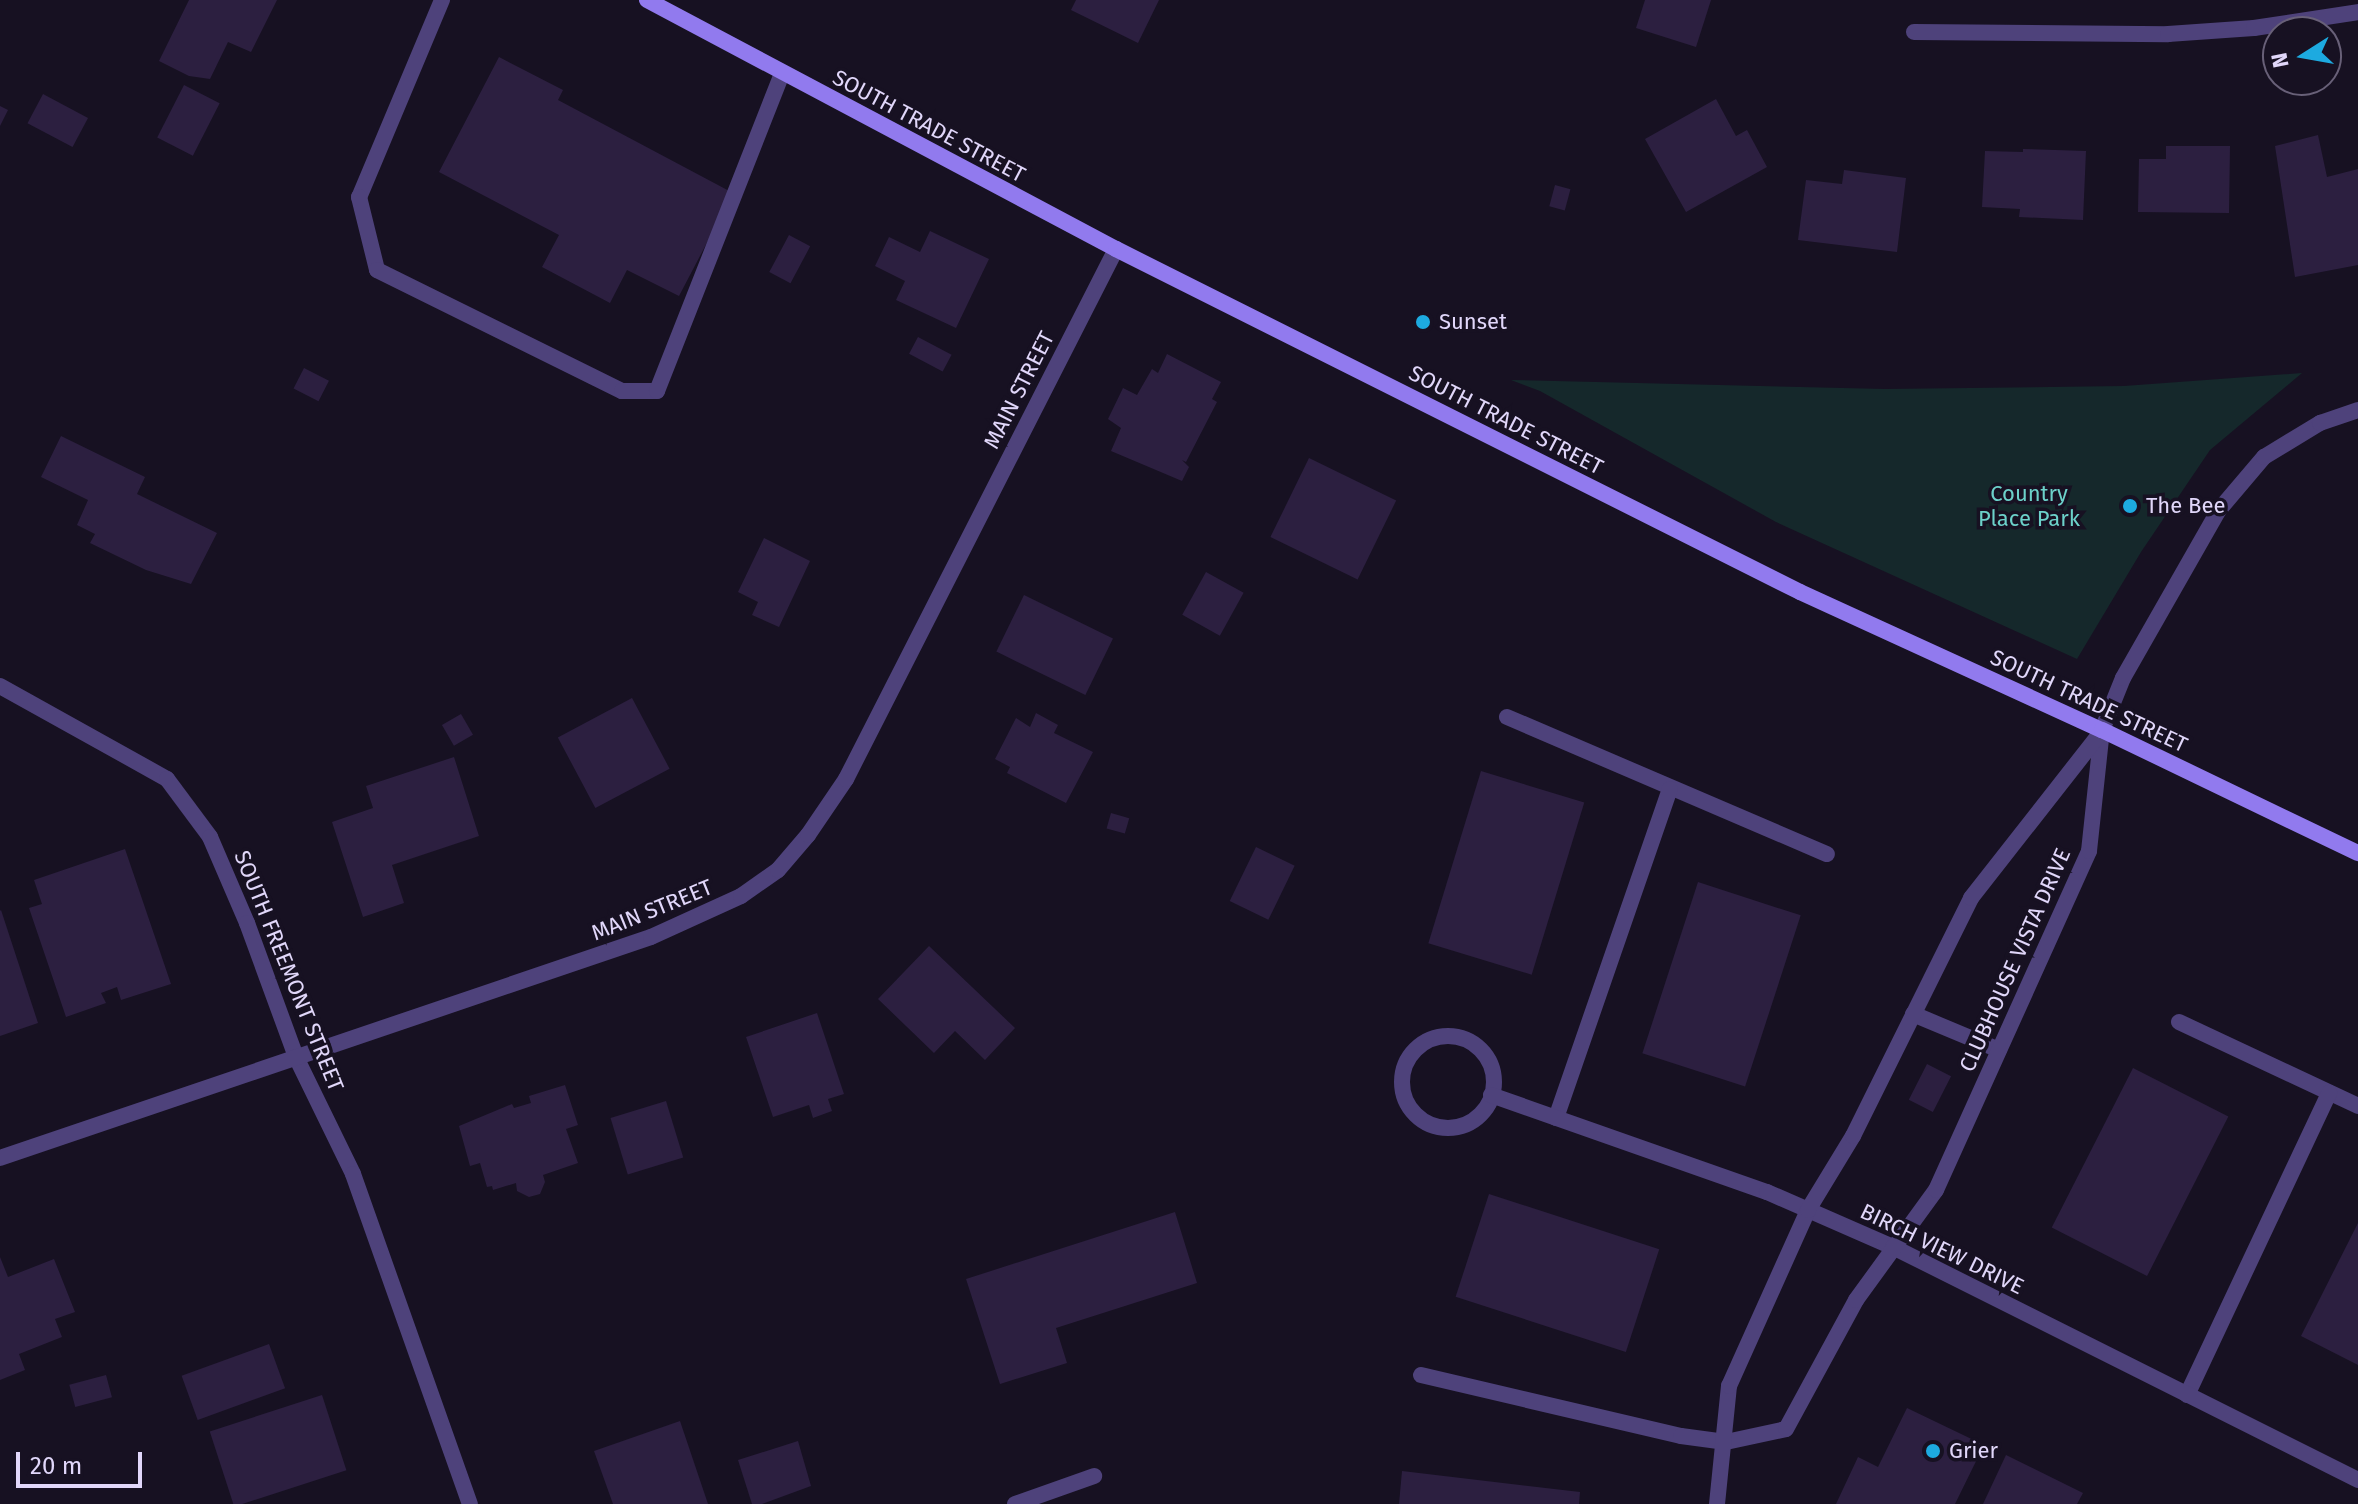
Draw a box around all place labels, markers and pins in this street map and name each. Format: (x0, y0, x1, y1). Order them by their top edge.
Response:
place label: Sunset (1439, 309, 1507, 335)
marker: Sunset (1414, 313, 1432, 331)
place label: The Bee (2146, 493, 2225, 519)
marker: The Bee (2121, 497, 2139, 515)
place label: Grier (1949, 1438, 1998, 1464)
marker: Grier (1924, 1442, 1942, 1460)

